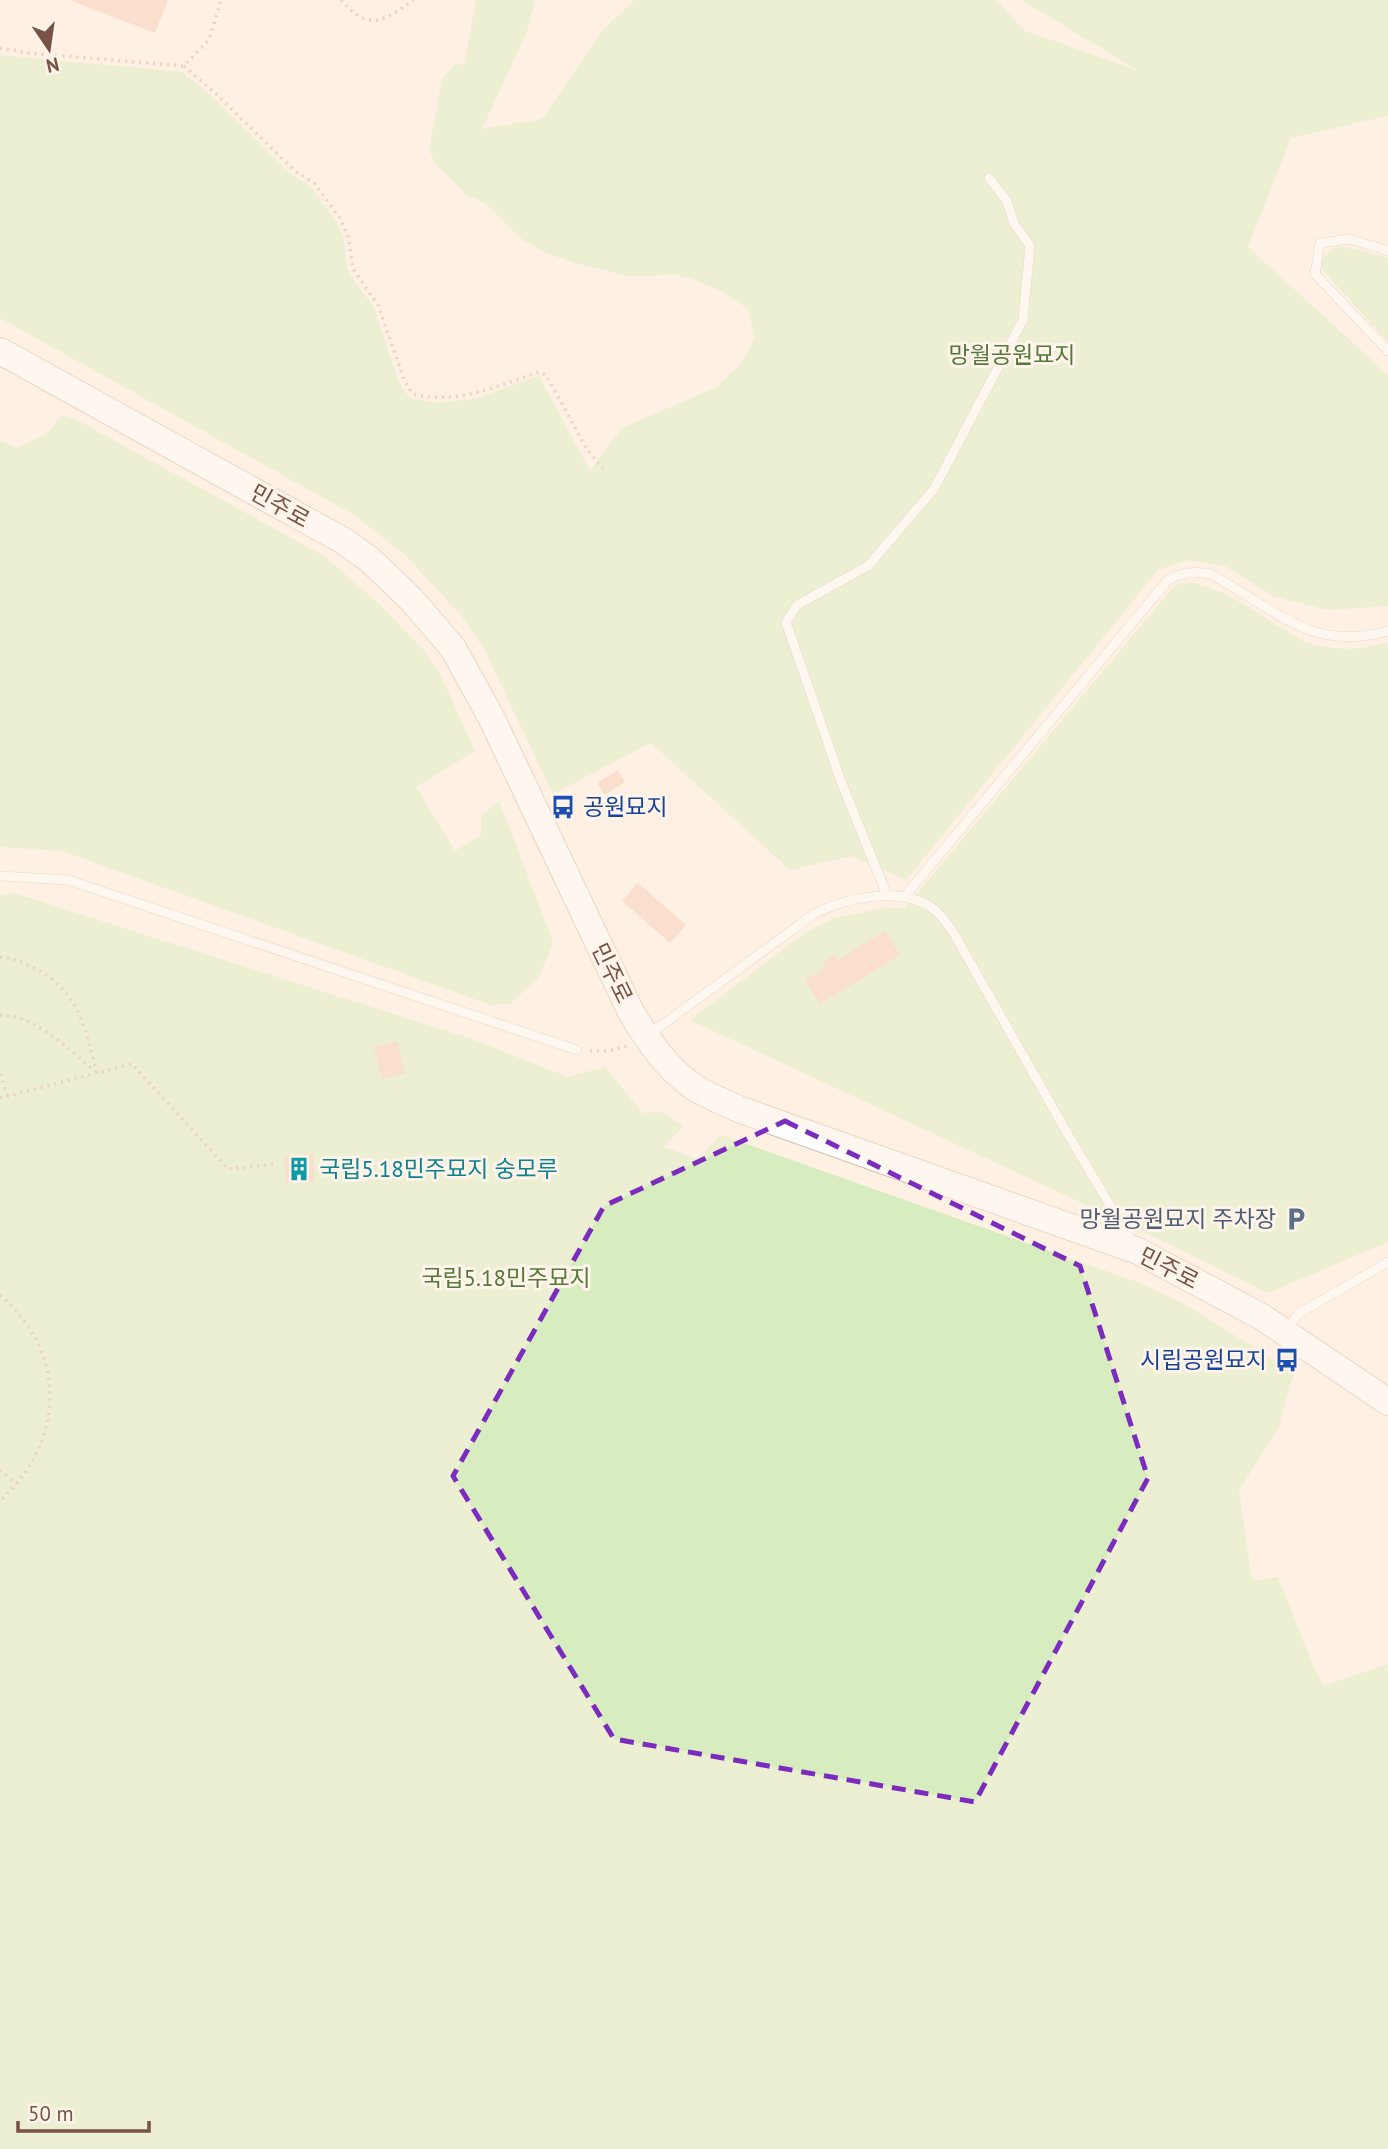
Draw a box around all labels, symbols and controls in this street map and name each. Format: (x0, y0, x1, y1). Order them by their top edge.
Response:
north arrow (14, 14, 84, 84)
text: N (44, 52, 62, 79)
park label: 망월공원묘지 (949, 340, 1075, 369)
street label: 민주로 (245, 477, 315, 534)
place label: 공원묘지 (583, 792, 668, 821)
bus stop icon: 공원묘지 (549, 793, 577, 821)
street label: 민주로 (586, 938, 639, 1008)
place label: 국립5.18민주묘지 숭모루 (319, 1154, 558, 1183)
building icon: 국립5.18민주묘지 숭모루 (285, 1155, 313, 1183)
place label: 망월공원묘지 주차장 (1079, 1204, 1276, 1233)
parking icon: 망월공원묘지 주차장 (1282, 1205, 1310, 1233)
street label: 민주로 (1134, 1240, 1204, 1295)
park label: 국립5.18민주묘지 (421, 1263, 591, 1292)
place label: 시립공원묘지 (1140, 1345, 1267, 1374)
bus stop icon: 시립공원묘지 (1273, 1346, 1301, 1374)
scale bar (18, 2090, 149, 2134)
text: 50 m (28, 2100, 74, 2127)

